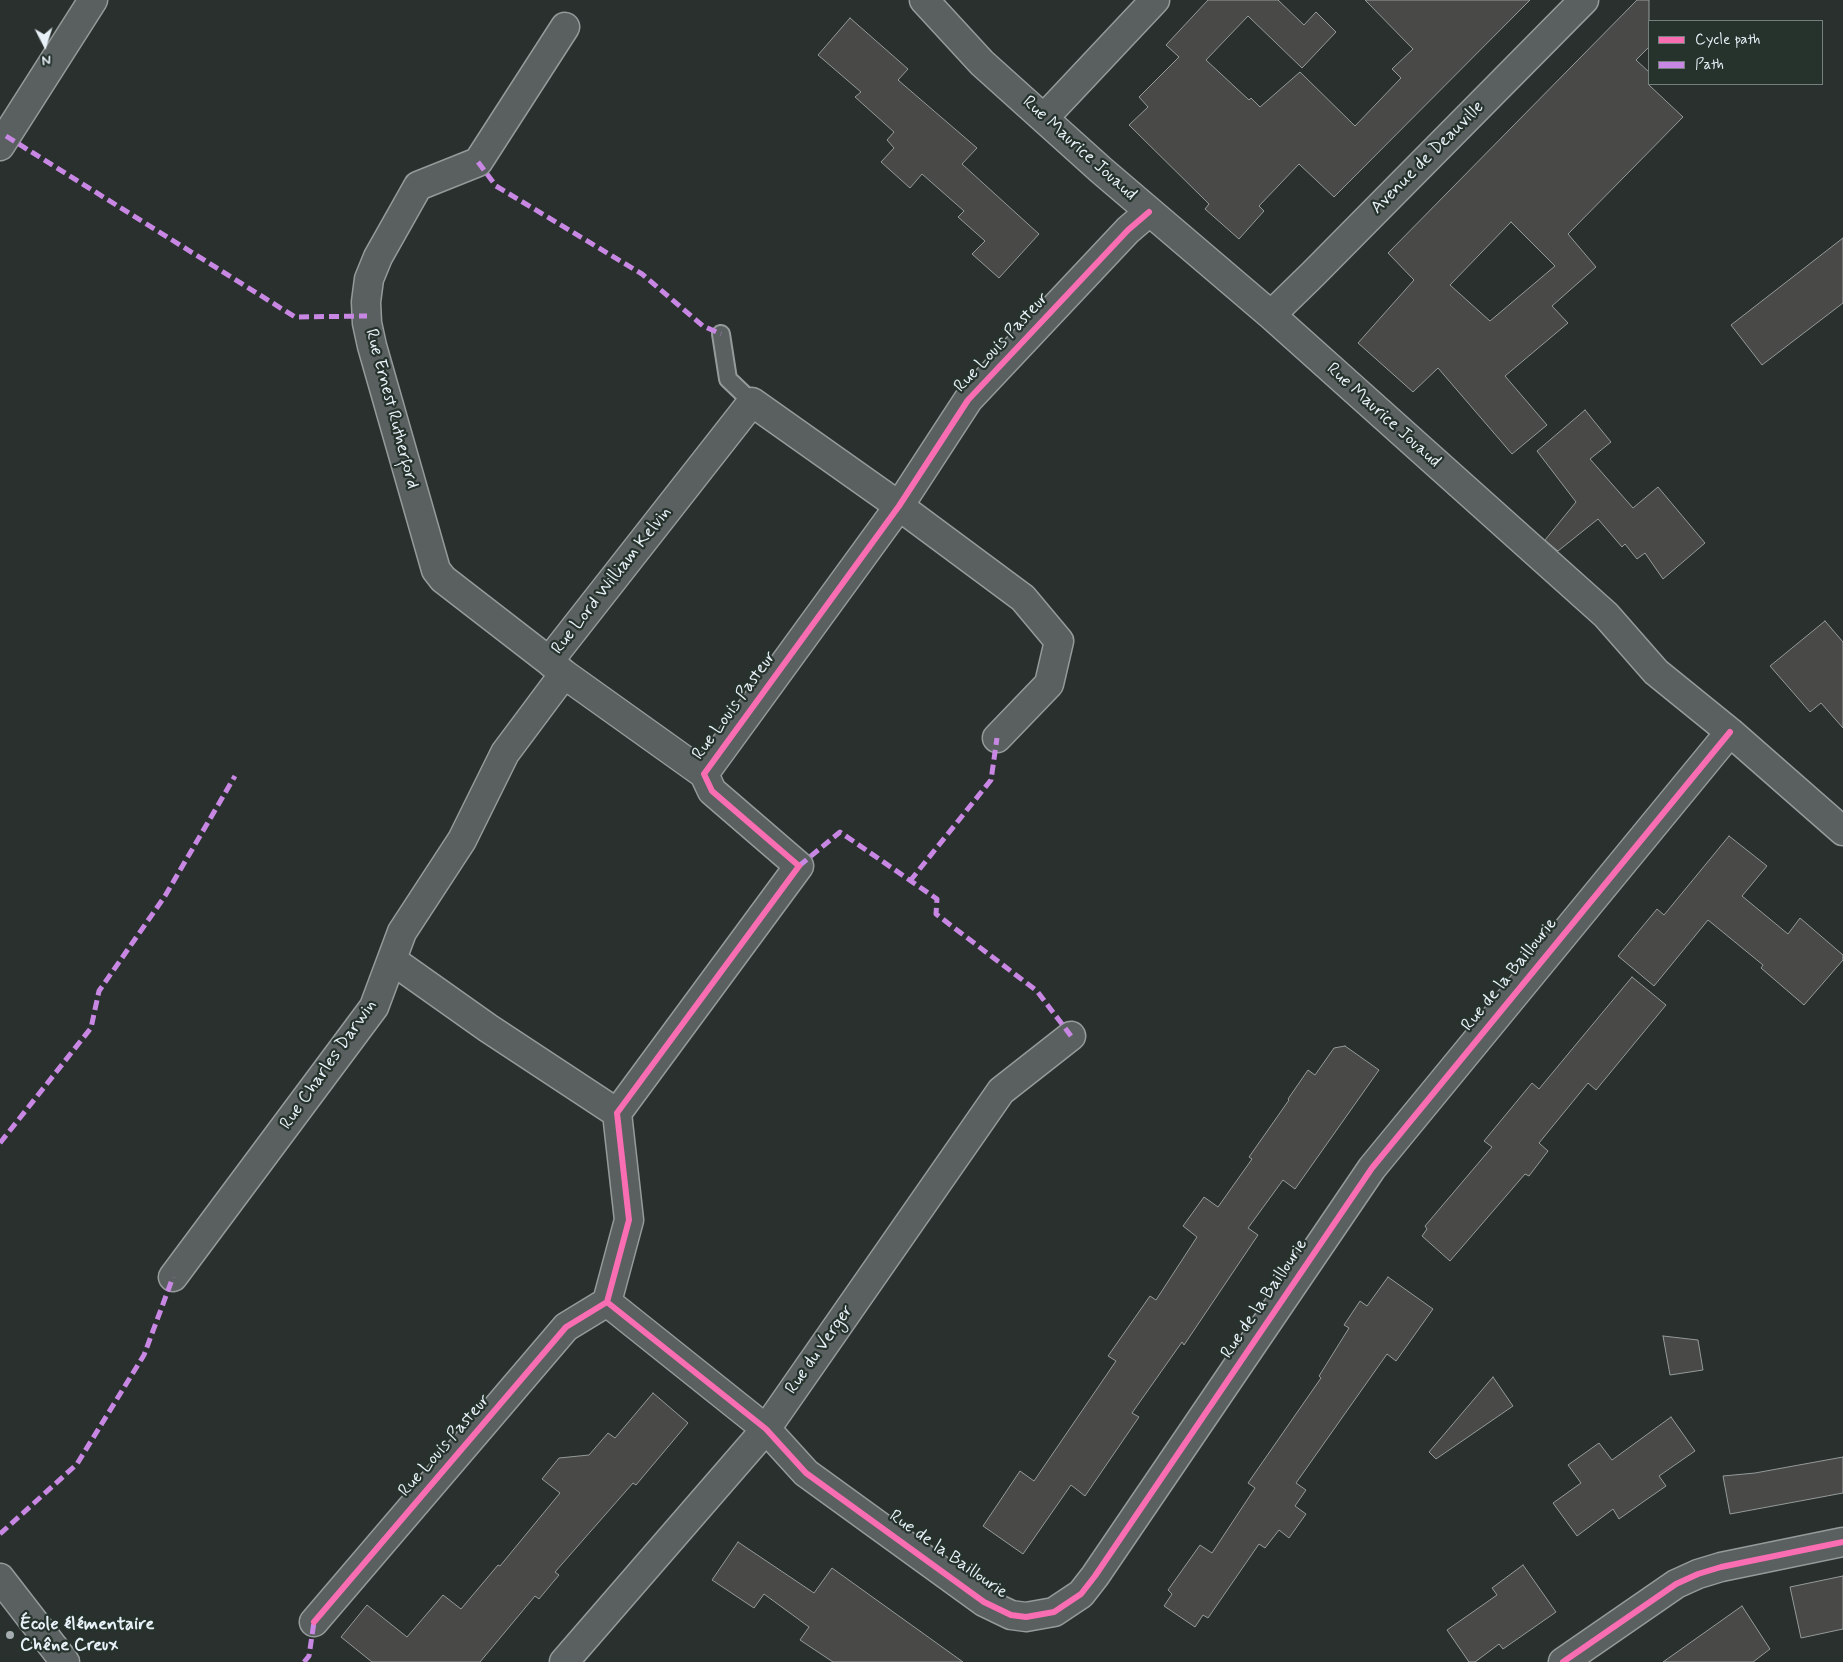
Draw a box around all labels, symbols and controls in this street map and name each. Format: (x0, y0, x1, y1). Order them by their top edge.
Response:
north arrow (20, 20, 70, 70)
legend (1648, 20, 1823, 85)
text: Cycle path (1695, 30, 1760, 50)
text: N (41, 51, 52, 69)
text: Path (1695, 55, 1724, 75)
street label: Rue Maurice Jouaud (1017, 92, 1141, 206)
street label: Avenue de Deauville (1367, 97, 1489, 219)
street label: Rue Louis Pasteur (950, 288, 1054, 398)
street label: Rue Ernest Rutherford (359, 327, 423, 491)
street label: Rue Maurice Jouaud (1321, 359, 1445, 473)
street label: Rue Lord William Kelvin (547, 503, 677, 659)
street label: Rue Louis Pasteur (688, 647, 782, 765)
street label: Rue de la Baillourie (1458, 914, 1562, 1036)
street label: Rue Charles Darwin (276, 996, 382, 1134)
street label: Rue de la Baillourie (1217, 1235, 1313, 1363)
street label: Rue du Verger (781, 1301, 859, 1399)
street label: Rue Louis Pasteur (394, 1390, 496, 1502)
street label: Rue de la Baillourie (884, 1506, 1012, 1604)
place label: École élémentaire Chêne Creux (20, 1614, 154, 1656)
marker: École élémentaire Chêne Creux (4, 1629, 16, 1641)

